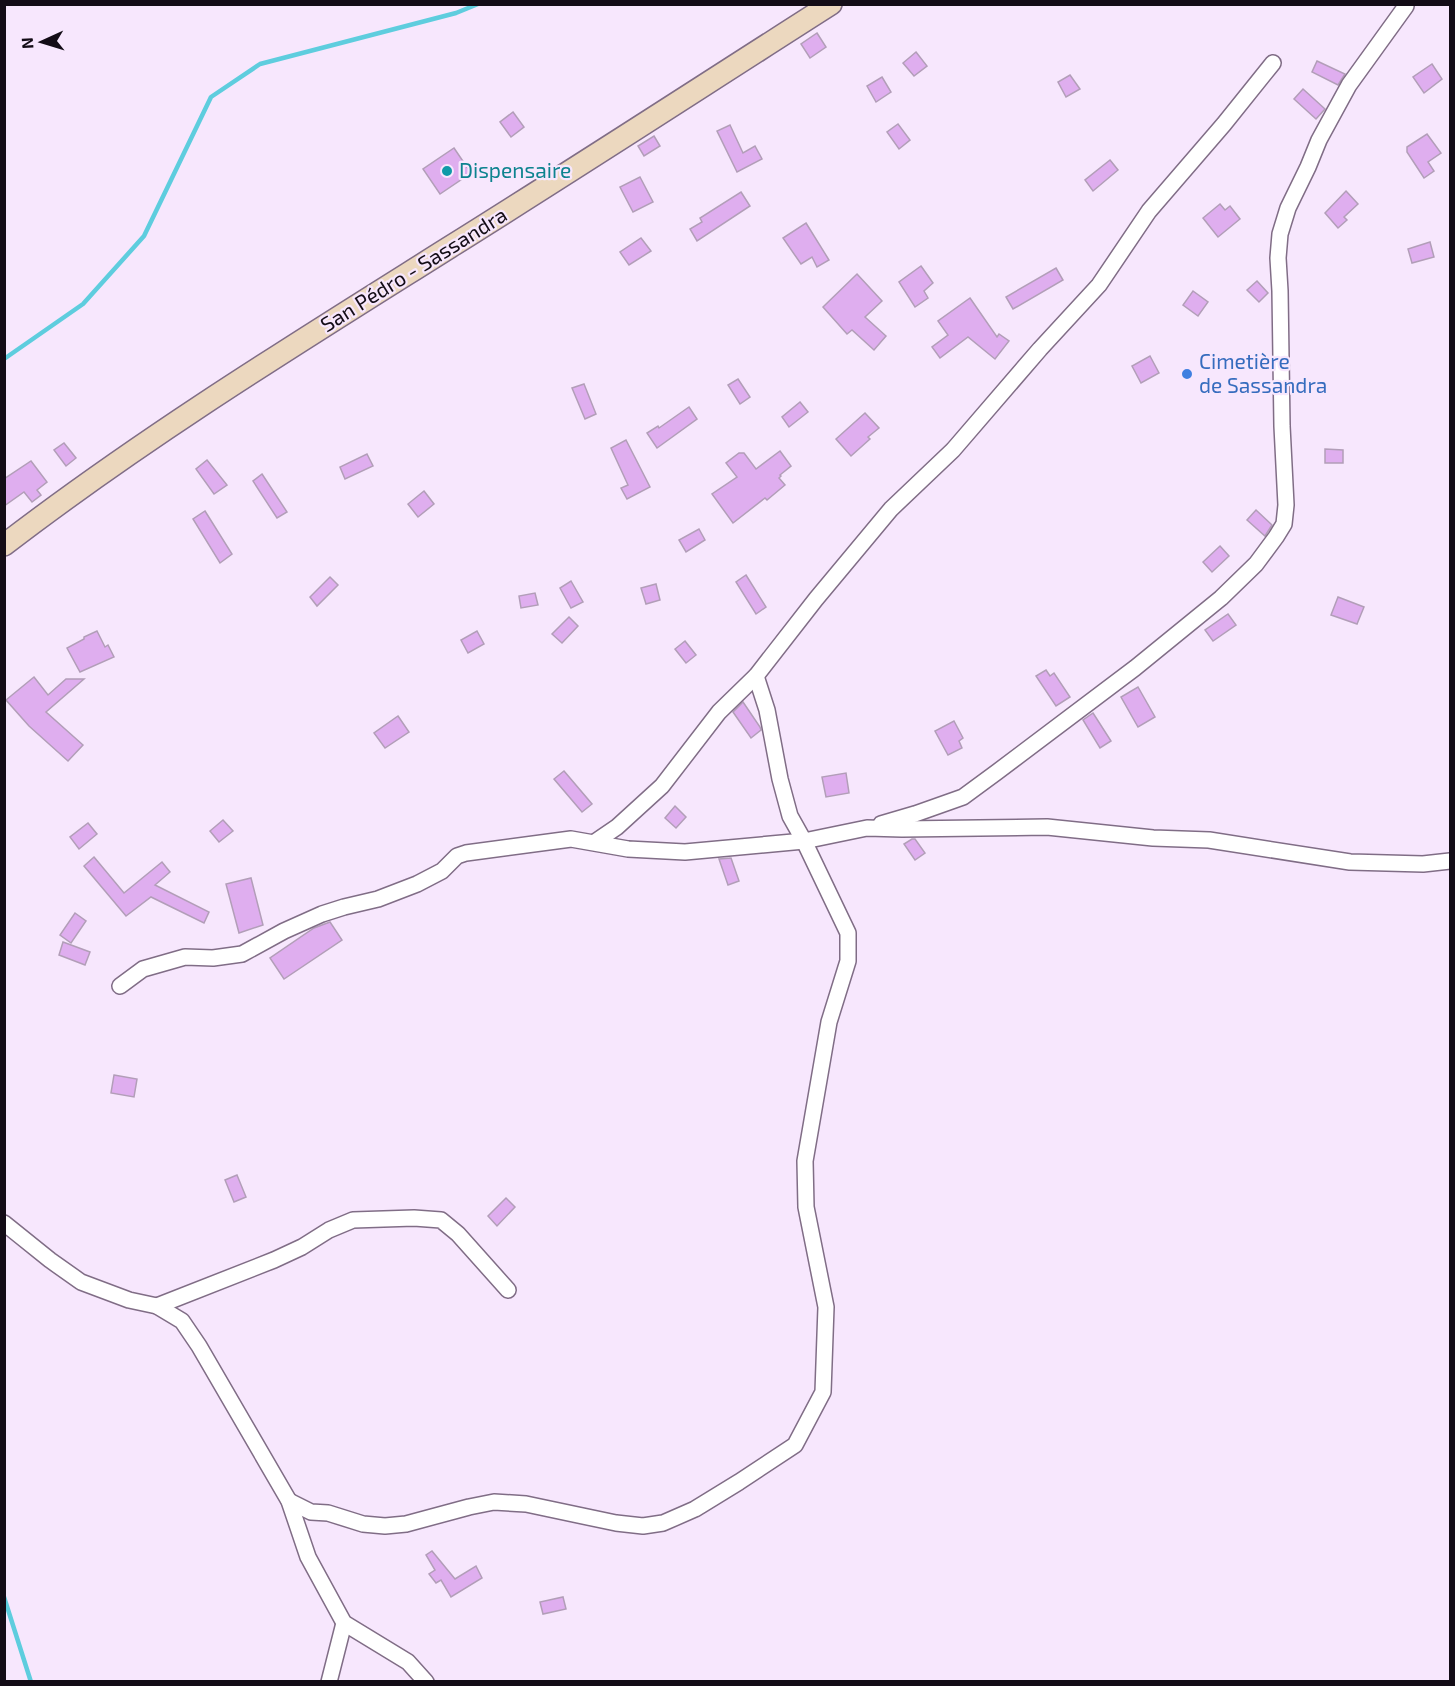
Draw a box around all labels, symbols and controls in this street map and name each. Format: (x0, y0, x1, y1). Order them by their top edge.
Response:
north arrow (12, 12, 72, 72)
text: N (17, 37, 36, 50)
place label: Dispensaire (459, 157, 571, 182)
marker: Dispensaire (440, 164, 454, 178)
street label: San Pédro - Sassandra (315, 201, 511, 336)
place label: Cimetière de Sassandra (1199, 348, 1327, 397)
marker: Cimetière de Sassandra (1180, 367, 1194, 381)

